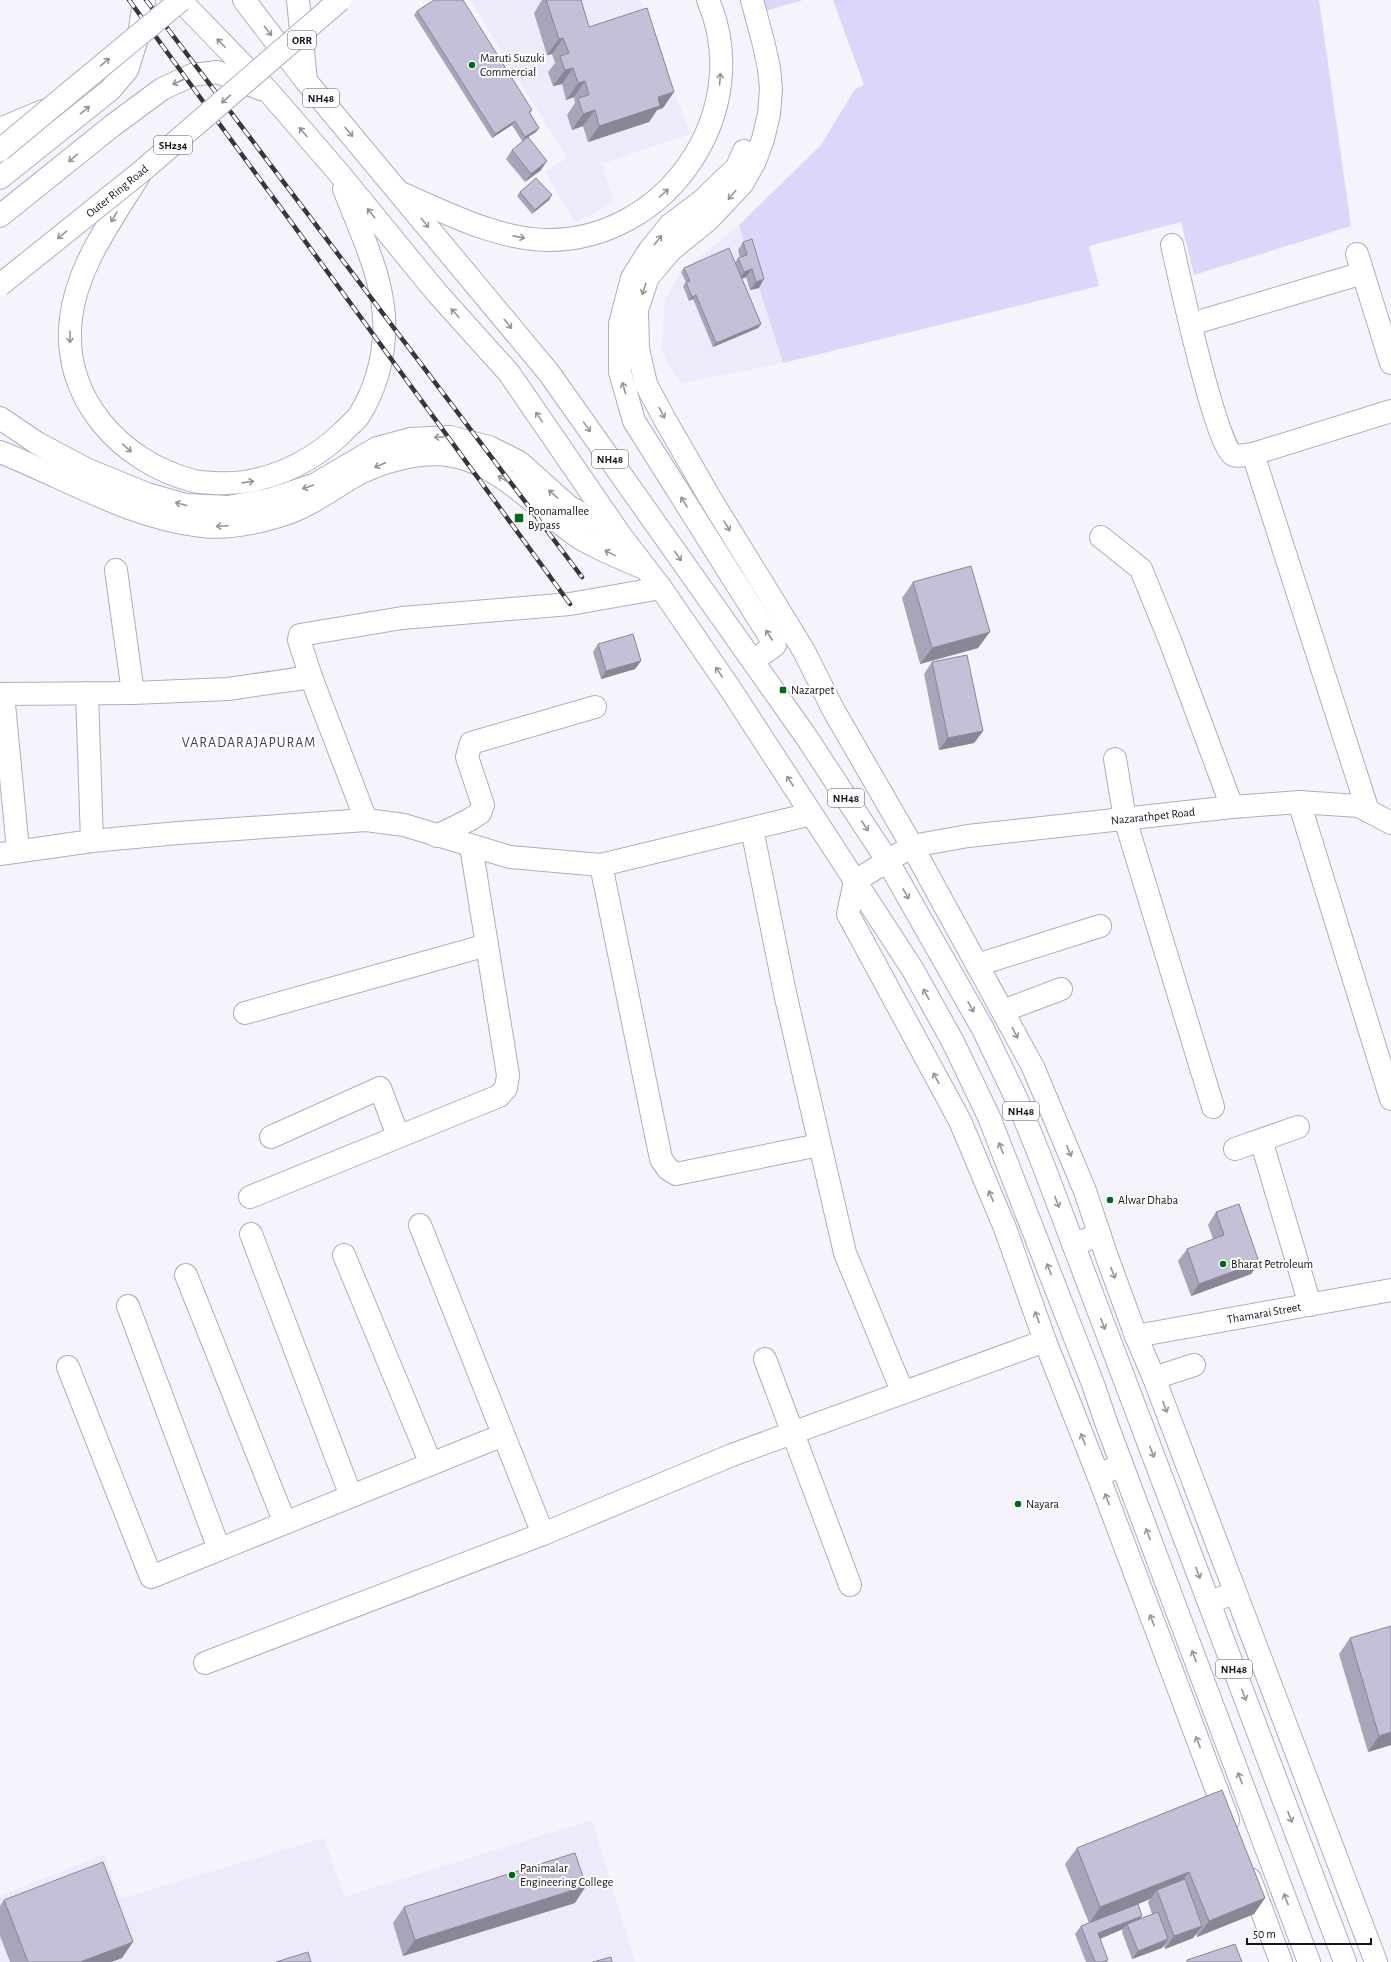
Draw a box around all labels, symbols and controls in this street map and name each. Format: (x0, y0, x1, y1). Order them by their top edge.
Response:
one-way arrow (263, 25, 272, 36)
road number: ORR (288, 31, 316, 49)
one-way arrow (216, 38, 226, 48)
place label: Maruti Suzuki Commercial (480, 52, 545, 78)
one-way arrow (100, 58, 111, 67)
marker: Maruti Suzuki Commercial (467, 60, 477, 70)
one-way arrow (716, 73, 724, 86)
one-way arrow (172, 79, 184, 86)
road number: NH48 (303, 89, 339, 107)
one-way arrow (222, 94, 232, 103)
one-way arrow (80, 105, 91, 114)
one-way arrow (345, 127, 354, 137)
one-way arrow (299, 128, 308, 138)
road number: SH234 (154, 136, 192, 154)
one-way arrow (67, 153, 78, 162)
street label: Outer Ring Road (84, 162, 150, 220)
one-way arrow (659, 188, 670, 197)
one-way arrow (727, 190, 736, 201)
one-way arrow (367, 208, 376, 219)
one-way arrow (110, 211, 118, 223)
one-way arrow (421, 218, 430, 229)
one-way arrow (56, 231, 67, 240)
one-way arrow (512, 233, 525, 241)
one-way arrow (653, 234, 662, 245)
one-way arrow (640, 283, 648, 295)
one-way arrow (450, 308, 460, 318)
one-way arrow (504, 318, 512, 329)
one-way arrow (66, 330, 74, 343)
one-way arrow (620, 382, 628, 395)
one-way arrow (658, 407, 666, 419)
one-way arrow (535, 412, 543, 423)
one-way arrow (583, 421, 591, 432)
one-way arrow (434, 434, 447, 441)
one-way arrow (122, 443, 132, 453)
road number: NH48 (592, 450, 628, 468)
one-way arrow (375, 462, 387, 469)
one-way arrow (497, 475, 509, 483)
one-way arrow (241, 478, 254, 486)
one-way arrow (302, 484, 314, 492)
one-way arrow (548, 489, 558, 498)
one-way arrow (680, 496, 688, 508)
one-way arrow (174, 499, 187, 507)
place label: Poonamallee Bypass (528, 505, 589, 532)
marker: Poonamallee Bypass (513, 512, 525, 524)
one-way arrow (723, 520, 731, 532)
one-way arrow (216, 522, 229, 529)
one-way arrow (604, 548, 616, 556)
one-way arrow (674, 550, 682, 561)
one-way arrow (765, 630, 773, 641)
one-way arrow (715, 667, 723, 678)
place label: Nazarpet (791, 684, 834, 696)
marker: Nazarpet (778, 685, 788, 695)
district label: VARADARAJAPURAM (182, 736, 316, 750)
one-way arrow (786, 776, 794, 787)
road number: NH48 (828, 789, 864, 807)
street label: Nazarathpet Road (1110, 806, 1196, 826)
one-way arrow (861, 820, 869, 832)
one-way arrow (903, 888, 911, 900)
one-way arrow (922, 988, 930, 1000)
one-way arrow (967, 1001, 975, 1013)
one-way arrow (1012, 1026, 1019, 1038)
one-way arrow (932, 1072, 940, 1084)
road number: NH48 (1003, 1102, 1039, 1120)
one-way arrow (997, 1143, 1005, 1155)
one-way arrow (1065, 1144, 1073, 1156)
one-way arrow (987, 1190, 995, 1202)
place label: Alwar Dhaba (1118, 1194, 1179, 1206)
marker: Alwar Dhaba (1105, 1195, 1115, 1205)
one-way arrow (1054, 1196, 1062, 1208)
place label: Bharat Petroleum (1231, 1258, 1313, 1270)
marker: Bharat Petroleum (1218, 1259, 1228, 1269)
one-way arrow (1044, 1264, 1052, 1276)
one-way arrow (1109, 1267, 1117, 1279)
street label: Thamarai Street (1226, 1301, 1302, 1325)
one-way arrow (1033, 1311, 1040, 1324)
one-way arrow (1100, 1317, 1108, 1329)
one-way arrow (1162, 1401, 1170, 1413)
one-way arrow (1079, 1433, 1087, 1445)
one-way arrow (1148, 1445, 1156, 1457)
one-way arrow (1102, 1493, 1110, 1505)
place label: Nayara (1026, 1498, 1059, 1511)
marker: Nayara (1013, 1499, 1023, 1509)
one-way arrow (1144, 1529, 1152, 1541)
one-way arrow (1195, 1567, 1202, 1580)
one-way arrow (1148, 1615, 1156, 1627)
one-way arrow (1190, 1650, 1198, 1662)
road number: NH48 (1216, 1660, 1252, 1678)
one-way arrow (1241, 1689, 1249, 1701)
one-way arrow (1194, 1736, 1202, 1748)
one-way arrow (1236, 1772, 1244, 1784)
one-way arrow (1287, 1810, 1295, 1822)
place label: Panimalar Engineering College (520, 1862, 613, 1888)
marker: Panimalar Engineering College (507, 1870, 517, 1880)
one-way arrow (1281, 1894, 1289, 1906)
scale bar (1247, 1920, 1371, 1946)
text: 50 m (1253, 1928, 1276, 1940)

